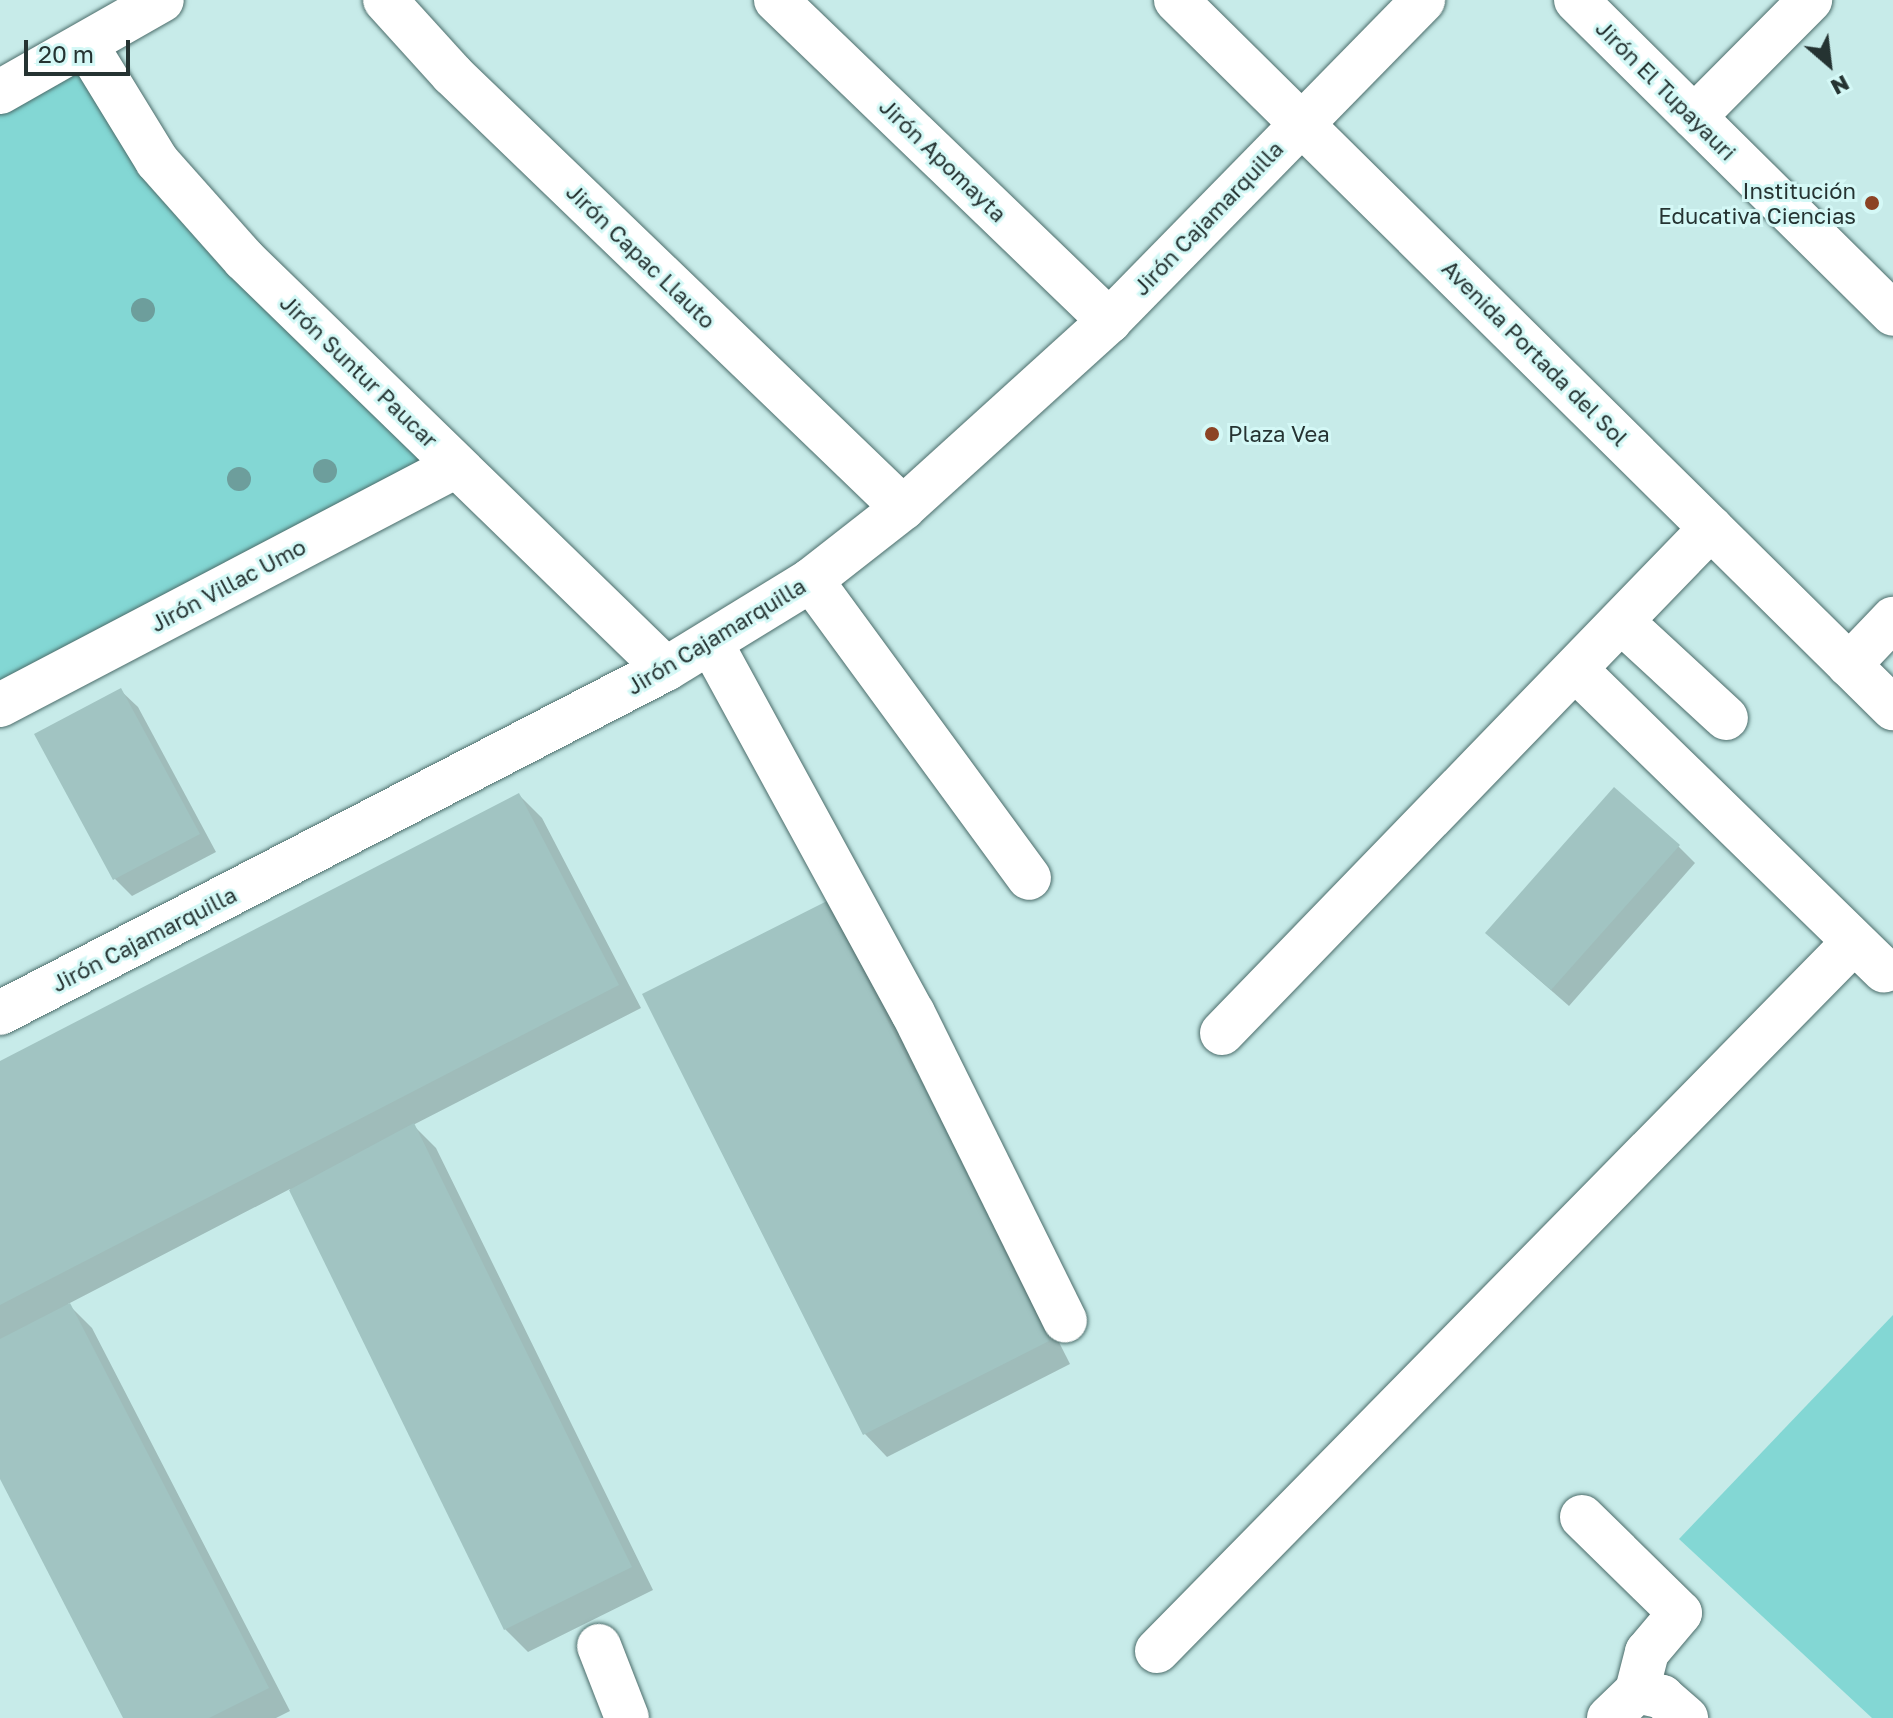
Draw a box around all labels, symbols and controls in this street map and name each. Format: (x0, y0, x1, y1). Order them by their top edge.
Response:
street label: Jirón El Tupayauri (1591, 15, 1741, 165)
scale bar (28, 24, 134, 74)
north arrow (1789, 24, 1869, 104)
text: 20 m (38, 39, 94, 68)
text: N (1827, 70, 1854, 101)
street label: Jirón Apomayta (874, 93, 1012, 227)
street label: Jirón Cajamarquilla (1128, 135, 1288, 301)
place label: Institución Educativa Ciencias (1658, 177, 1856, 228)
street label: Jirón Capac Llauto (561, 178, 721, 334)
marker: Institución Educativa Ciencias (1863, 194, 1881, 212)
street label: Avenida Portada del Sol (1437, 255, 1633, 451)
street label: Jirón Suntur Paucar (275, 289, 443, 453)
place label: Plaza Vea (1228, 421, 1330, 447)
marker: Plaza Vea (1203, 425, 1221, 443)
street label: Jirón Villac Umo (146, 533, 310, 637)
street label: Jirón Cajamarquilla (622, 572, 810, 700)
street label: Jirón Cajamarquilla (47, 881, 241, 997)

